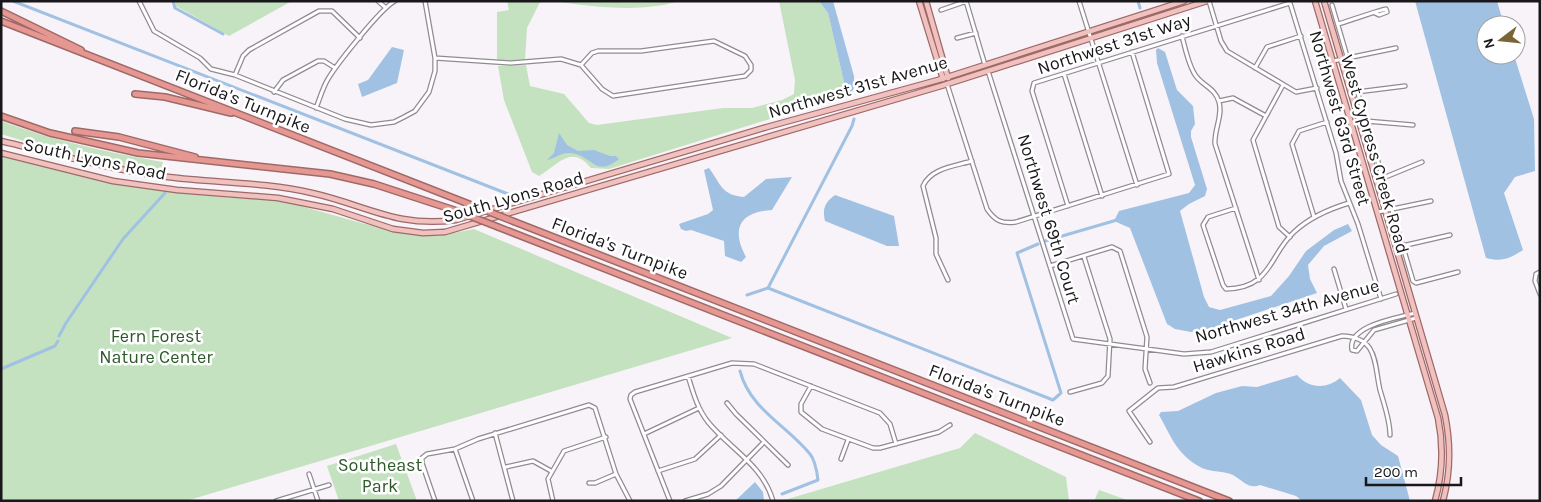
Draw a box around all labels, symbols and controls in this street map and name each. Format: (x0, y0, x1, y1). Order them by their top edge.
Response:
street label: Northwest 31st Way (1035, 9, 1194, 79)
north arrow (1476, 15, 1526, 65)
street label: Northwest 63rd Street (1304, 28, 1376, 208)
text: N (1479, 36, 1499, 51)
street label: Northwest 31st Avenue (766, 51, 950, 123)
street label: West Cypress Creek Road (1336, 52, 1414, 256)
street label: Florida's Turnpike (172, 64, 314, 138)
street label: Northwest 69th Court (1013, 131, 1085, 307)
street label: South Lyons Road (21, 133, 169, 185)
street label: South Lyons Road (440, 166, 586, 228)
street label: Florida's Turnpike (549, 212, 691, 284)
street label: Northwest 34th Avenue (1192, 274, 1382, 348)
street label: Hawkins Road (1190, 322, 1308, 378)
park label: Fern Forest Nature Center (99, 325, 213, 368)
street label: Florida's Turnpike (926, 359, 1068, 431)
park label: Southeast Park (338, 454, 423, 497)
scale bar (1366, 454, 1461, 486)
text: 200 m (1374, 463, 1418, 481)

